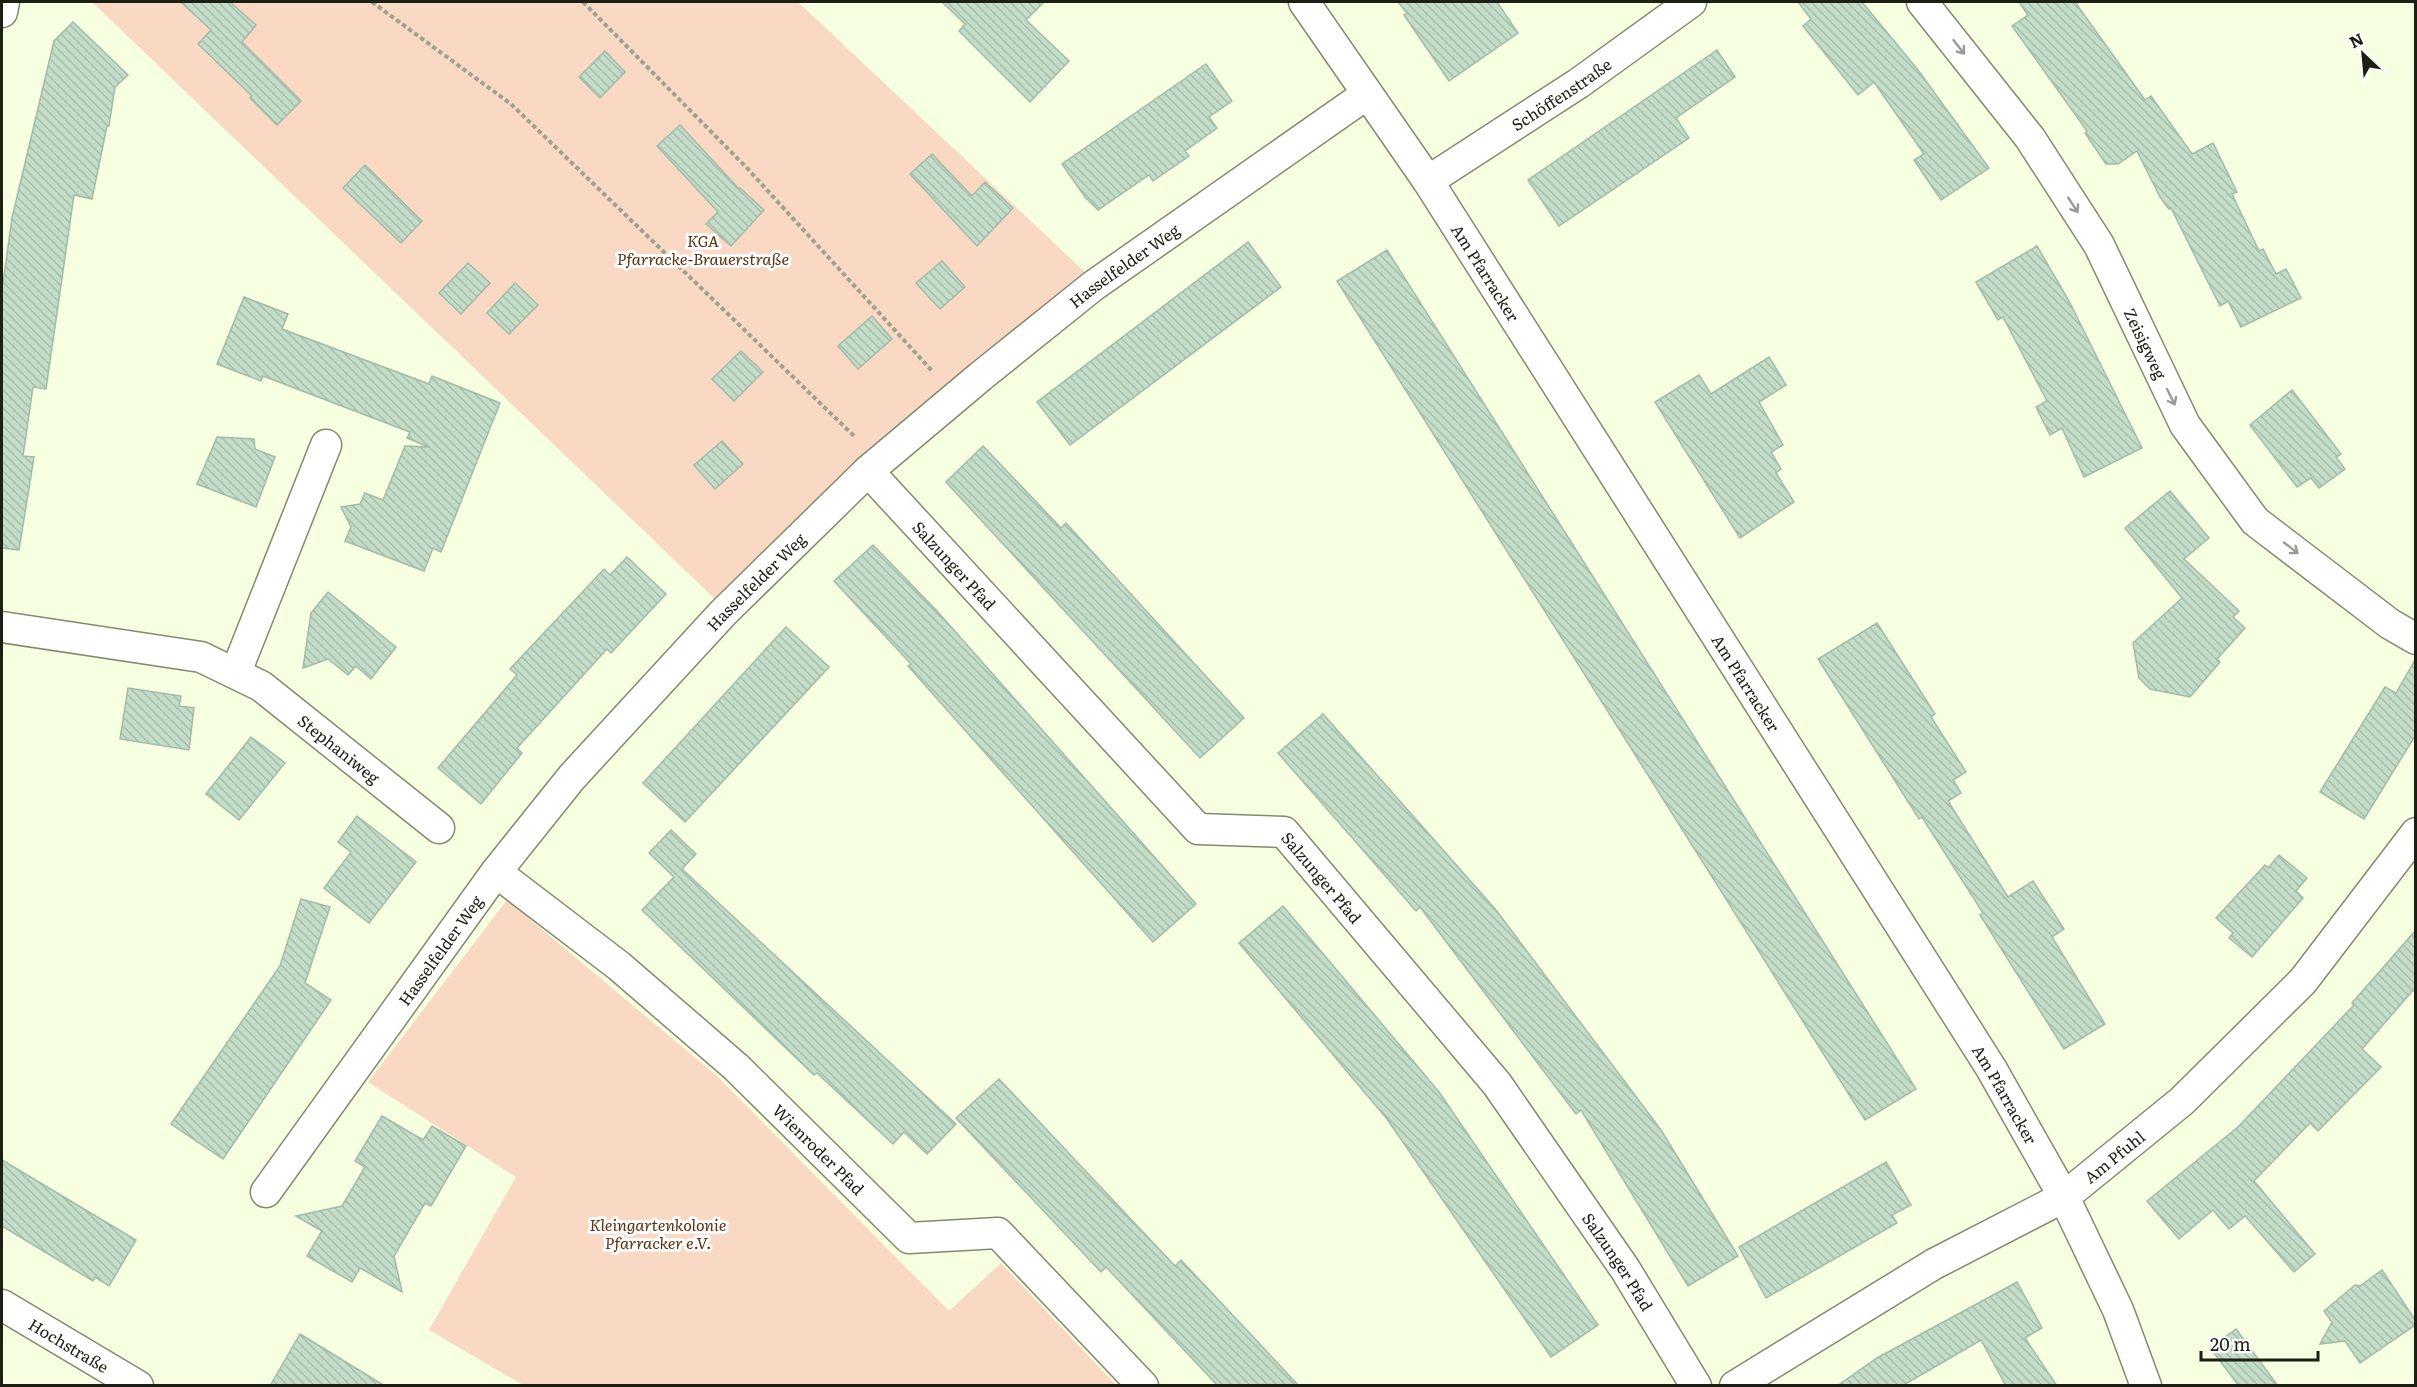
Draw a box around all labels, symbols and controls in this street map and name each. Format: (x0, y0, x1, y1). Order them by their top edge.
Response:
north arrow (2333, 24, 2393, 84)
text: N (2345, 26, 2367, 53)
one-way arrow (1952, 39, 1965, 55)
street label: Schöffenstraße (1506, 52, 1616, 136)
one-way arrow (2067, 196, 2079, 213)
street label: Hasselfelder Weg (1063, 217, 1184, 313)
street label: Am Pfarracker (1446, 219, 1526, 326)
park label: KGA Pfarracke-Brauerstraße (617, 228, 789, 270)
street label: Zeisigweg (2119, 304, 2173, 383)
one-way arrow (2166, 387, 2178, 405)
street label: Salzunger Pfad (907, 515, 1002, 615)
street label: Hasselfelder Weg (701, 527, 811, 636)
one-way arrow (2282, 542, 2298, 554)
street label: Am Pfarracker (1707, 629, 1787, 736)
street label: Stephaniweg (293, 708, 385, 789)
street label: Salzunger Pfad (1276, 826, 1368, 928)
street label: Hasselfelder Weg (392, 890, 488, 1010)
street label: Am Pfarracker (1967, 1040, 2044, 1148)
street label: Wienroder Pfad (768, 1098, 870, 1200)
street label: Am Pfuhl (2078, 1124, 2149, 1188)
street label: Salzunger Pfad (1577, 1207, 1660, 1315)
park label: Kleingartenkolonie Pfarracker e.V. (590, 1212, 726, 1254)
street label: Hochstraße (24, 1312, 114, 1378)
scale bar (2201, 1324, 2318, 1362)
text: 20 m (2210, 1330, 2251, 1357)

